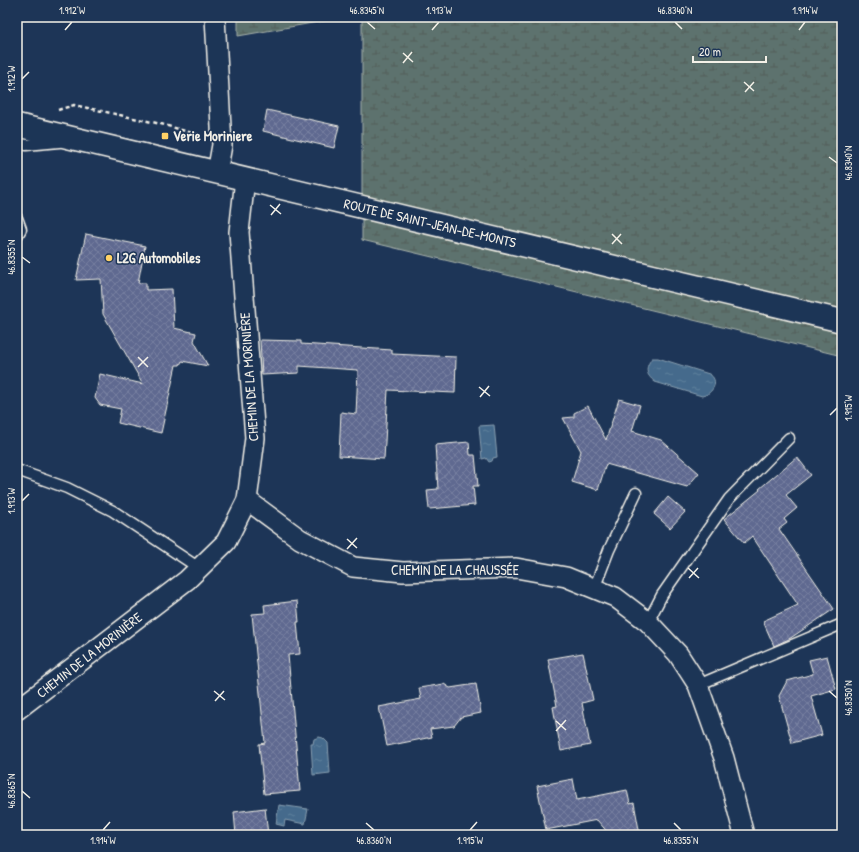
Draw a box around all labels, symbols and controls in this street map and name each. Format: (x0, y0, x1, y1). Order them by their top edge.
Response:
text: 1.912°W (59, 4, 86, 17)
text: 46.8345°N (350, 4, 384, 17)
text: 1.913°W (426, 4, 453, 17)
text: 46.8340°N (658, 4, 692, 17)
text: 1.914°W (792, 4, 818, 17)
scale bar (693, 38, 766, 64)
text: 20 m (699, 43, 721, 60)
text: 1.912°W (5, 65, 18, 92)
place label: Verie Moriniere (173, 126, 253, 145)
marker: Verie Moriniere (160, 131, 170, 141)
text: 46.8340°N (842, 146, 855, 180)
street label: ROUTE DE SAINT-JEAN-DE-MONTS (342, 193, 519, 252)
text: 46.8355°N (5, 240, 18, 274)
place label: L2G Automobiles (117, 248, 201, 267)
marker: L2G Automobiles (104, 253, 114, 263)
street label: CHEMIN DE LA MORINIÈRE (235, 312, 262, 442)
text: 1.915°W (842, 394, 855, 421)
text: 1.913°W (5, 487, 18, 514)
street label: CHEMIN DE LA CHAUSSÉE (391, 560, 519, 579)
street label: CHEMIN DE LA MORINIÈRE (32, 607, 145, 702)
text: 46.8350°N (842, 680, 855, 716)
text: 46.8365°N (5, 774, 18, 808)
text: 1.914°W (90, 834, 116, 847)
text: 46.8360°N (357, 834, 391, 847)
text: 1.915°W (457, 834, 484, 847)
text: 46.8355°N (664, 834, 698, 847)

